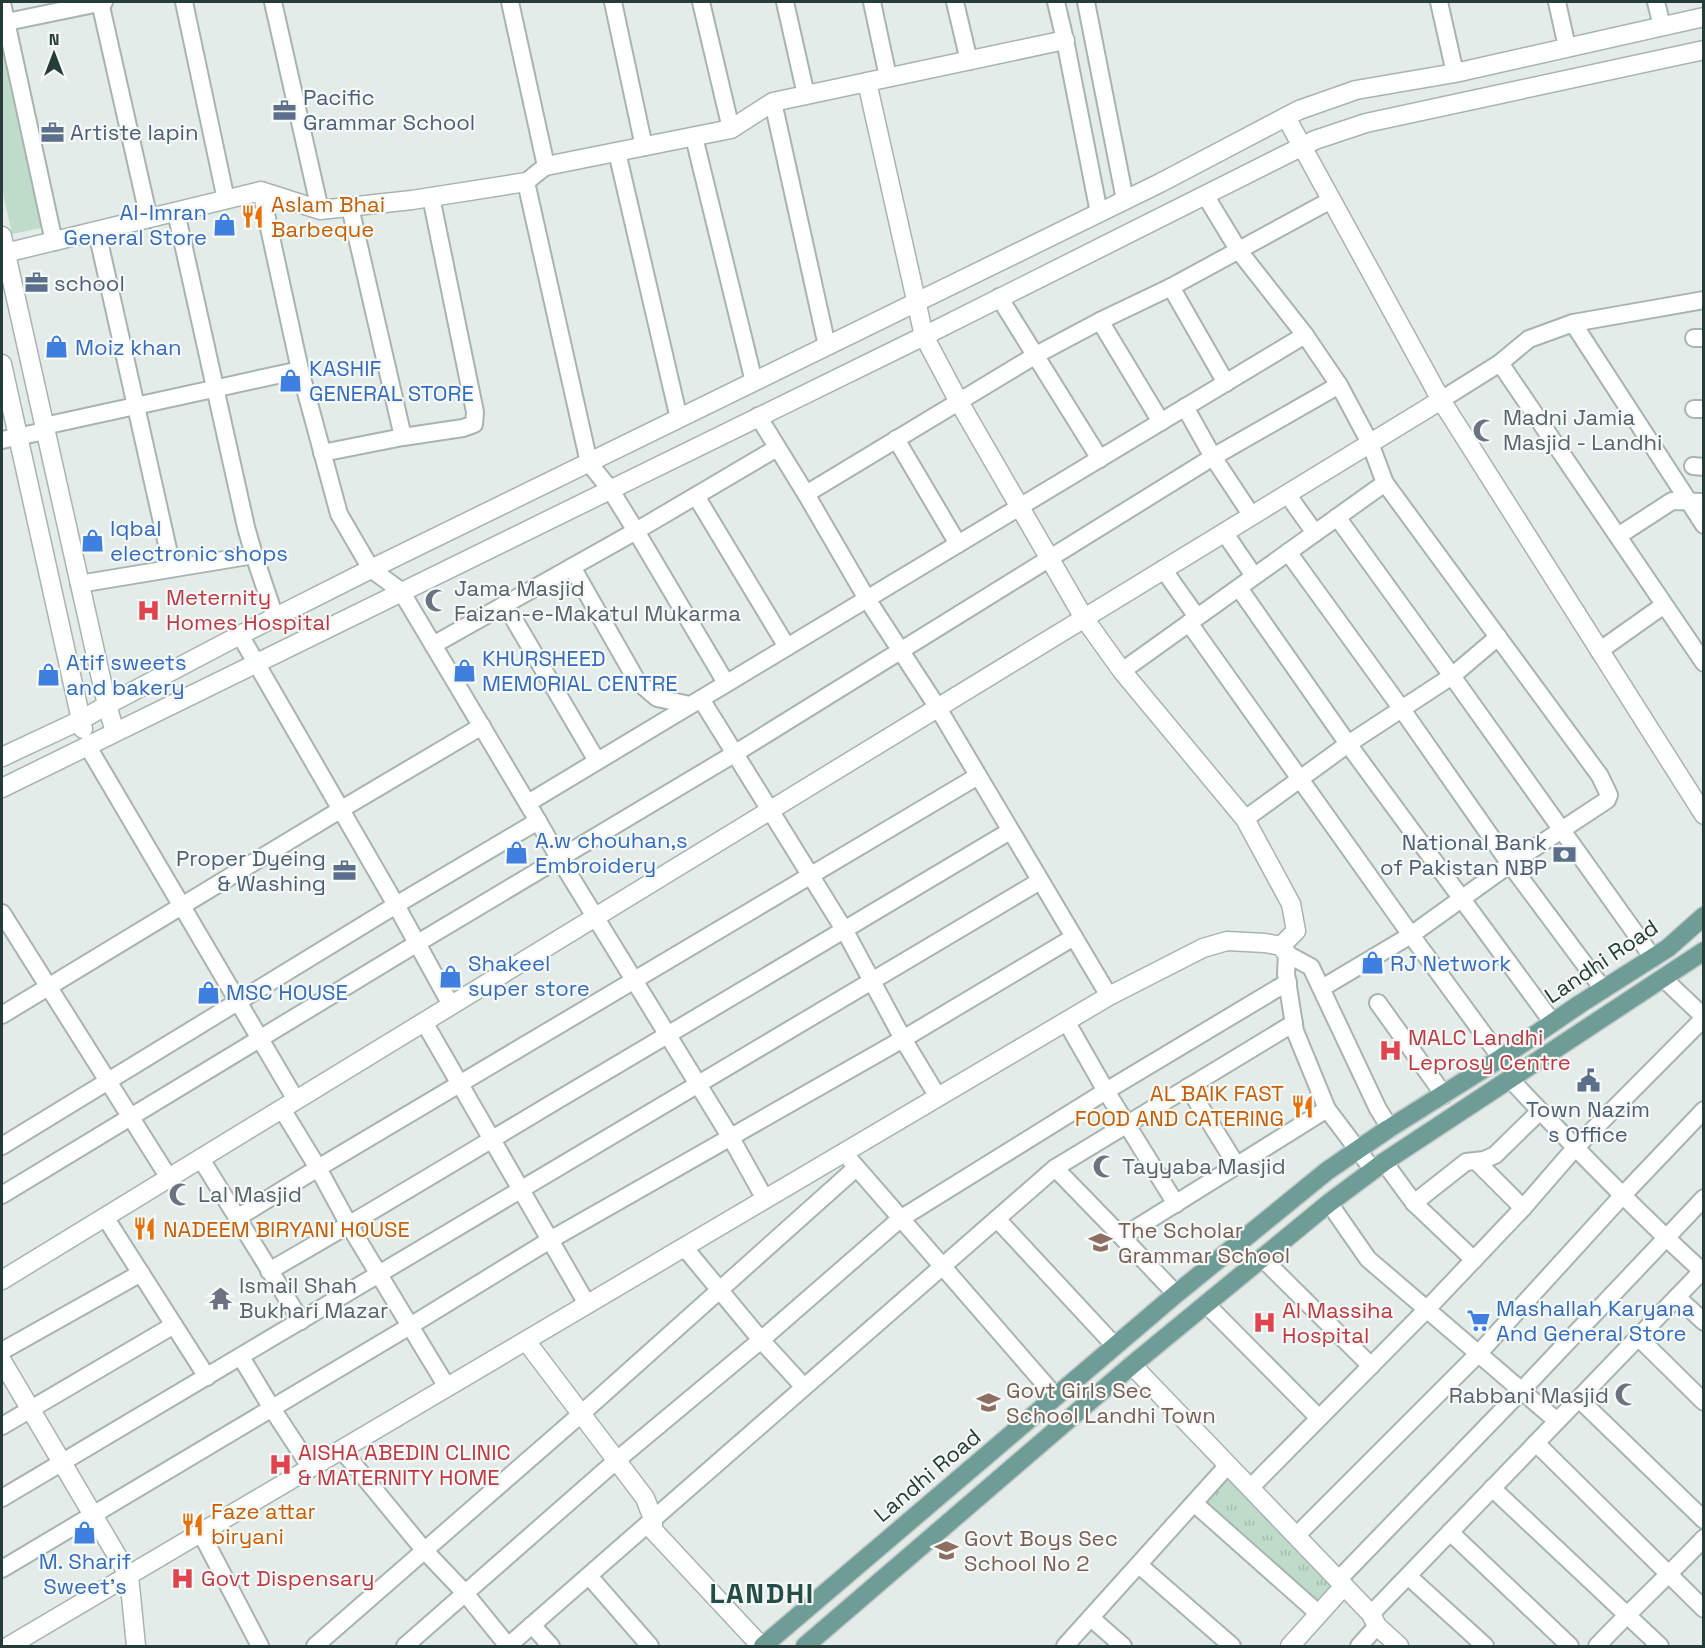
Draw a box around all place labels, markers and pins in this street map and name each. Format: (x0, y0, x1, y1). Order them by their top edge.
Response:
place label: Pacific Grammar School (303, 83, 475, 136)
office icon: Pacific Grammar School (272, 97, 298, 123)
place label: Artiste lapin (70, 118, 199, 146)
office icon: Artiste lapin (39, 119, 65, 145)
place label: Aslam Bhai Barbeque (271, 190, 385, 243)
place label: Al-Imran General Store (64, 198, 207, 251)
restaurant icon: Aslam Bhai Barbeque (240, 204, 266, 230)
shop icon: Al-Imran General Store (212, 212, 238, 238)
place label: school (54, 269, 125, 297)
office icon: school (23, 270, 49, 296)
place label: Moiz khan (75, 333, 182, 361)
shop icon: Moiz khan (44, 334, 70, 360)
place label: KASHIF GENERAL STORE (309, 354, 474, 407)
shop icon: KASHIF GENERAL STORE (278, 368, 304, 394)
place label: Madni Jamia Masjid - Landhi (1503, 403, 1662, 456)
mosque icon: Madni Jamia Masjid - Landhi (1472, 417, 1498, 443)
place label: Iqbal electronic shops (110, 514, 288, 567)
shop icon: Iqbal electronic shops (79, 528, 105, 554)
place label: Jama Masjid Faizan-e-Makatul Mukarma (454, 574, 741, 627)
place label: Meternity Homes Hospital (166, 583, 331, 636)
mosque icon: Jama Masjid Faizan-e-Makatul Mukarma (423, 588, 449, 614)
hospital icon: Meternity Homes Hospital (135, 597, 161, 623)
place label: KHURSHEED MEMORIAL CENTRE (482, 644, 678, 697)
place label: Atif sweets and bakery (66, 648, 186, 701)
shop icon: KHURSHEED MEMORIAL CENTRE (451, 658, 477, 684)
shop icon: Atif sweets and bakery (35, 662, 61, 688)
place label: A.w chouhan,s Embroidery (535, 826, 688, 879)
place label: National Bank of Pakistan NBP (1380, 828, 1547, 881)
shop icon: A.w chouhan,s Embroidery (504, 840, 530, 866)
bank icon: National Bank of Pakistan NBP (1552, 842, 1578, 868)
place label: Proper Dyeing & Washing (176, 844, 326, 897)
office icon: Proper Dyeing & Washing (331, 858, 357, 884)
place label: Shakeel super store (468, 949, 590, 1002)
place label: RJ Network (1390, 949, 1511, 977)
shop icon: RJ Network (1359, 950, 1385, 976)
shop icon: Shakeel super store (437, 963, 463, 989)
place label: MSC HOUSE (226, 978, 348, 1006)
shop icon: MSC HOUSE (195, 979, 221, 1005)
place label: MALC Landhi Leprosy Centre (1408, 1023, 1571, 1076)
hospital icon: MALC Landhi Leprosy Centre (1377, 1037, 1403, 1063)
public building icon: Town Nazim s Office (1575, 1067, 1601, 1093)
place label: AL BAIK FAST FOOD AND CATERING (1075, 1079, 1284, 1132)
restaurant icon: AL BAIK FAST FOOD AND CATERING (1289, 1093, 1315, 1119)
place label: Town Nazim s Office (1526, 1095, 1650, 1148)
place label: Tayyaba Masjid (1122, 1152, 1286, 1180)
mosque icon: Tayyaba Masjid (1091, 1153, 1117, 1179)
place label: Lal Masjid (198, 1180, 302, 1208)
mosque icon: Lal Masjid (167, 1181, 193, 1207)
place label: NADEEM BIRYANI HOUSE (163, 1215, 410, 1243)
restaurant icon: NADEEM BIRYANI HOUSE (132, 1216, 158, 1242)
place label: The Scholar Grammar School (1118, 1216, 1290, 1269)
school or university icon: The Scholar Grammar School (1087, 1230, 1113, 1256)
place label: Ismail Shah Bukhari Mazar (239, 1271, 388, 1324)
temple icon: Ismail Shah Bukhari Mazar (208, 1285, 234, 1311)
place label: Mashallah Karyana And General Store (1496, 1294, 1695, 1347)
place label: Al Massiha Hospital (1282, 1296, 1394, 1349)
supermarket icon: Mashallah Karyana And General Store (1465, 1308, 1491, 1334)
hospital icon: Al Massiha Hospital (1251, 1310, 1277, 1336)
place label: Govt Girls Sec School Landhi Town (1006, 1376, 1216, 1429)
place label: Rabbani Masjid (1449, 1381, 1609, 1409)
mosque icon: Rabbani Masjid (1614, 1382, 1640, 1408)
school or university icon: Govt Girls Sec School Landhi Town (975, 1390, 1001, 1416)
place label: AISHA ABEDIN CLINIC & MATERNITY HOME (298, 1438, 511, 1491)
hospital icon: AISHA ABEDIN CLINIC & MATERNITY HOME (267, 1452, 293, 1478)
place label: Faze attar biryani (211, 1497, 316, 1550)
restaurant icon: Faze attar biryani (180, 1511, 206, 1537)
shop icon: M. Sharif Sweet's (72, 1519, 98, 1545)
place label: Govt Boys Sec School No 2 (964, 1524, 1118, 1577)
school or university icon: Govt Boys Sec School No 2 (933, 1538, 959, 1564)
place label: M. Sharif Sweet's (39, 1547, 132, 1600)
place label: Govt Dispensary (201, 1564, 374, 1592)
hospital icon: Govt Dispensary (170, 1565, 196, 1591)

